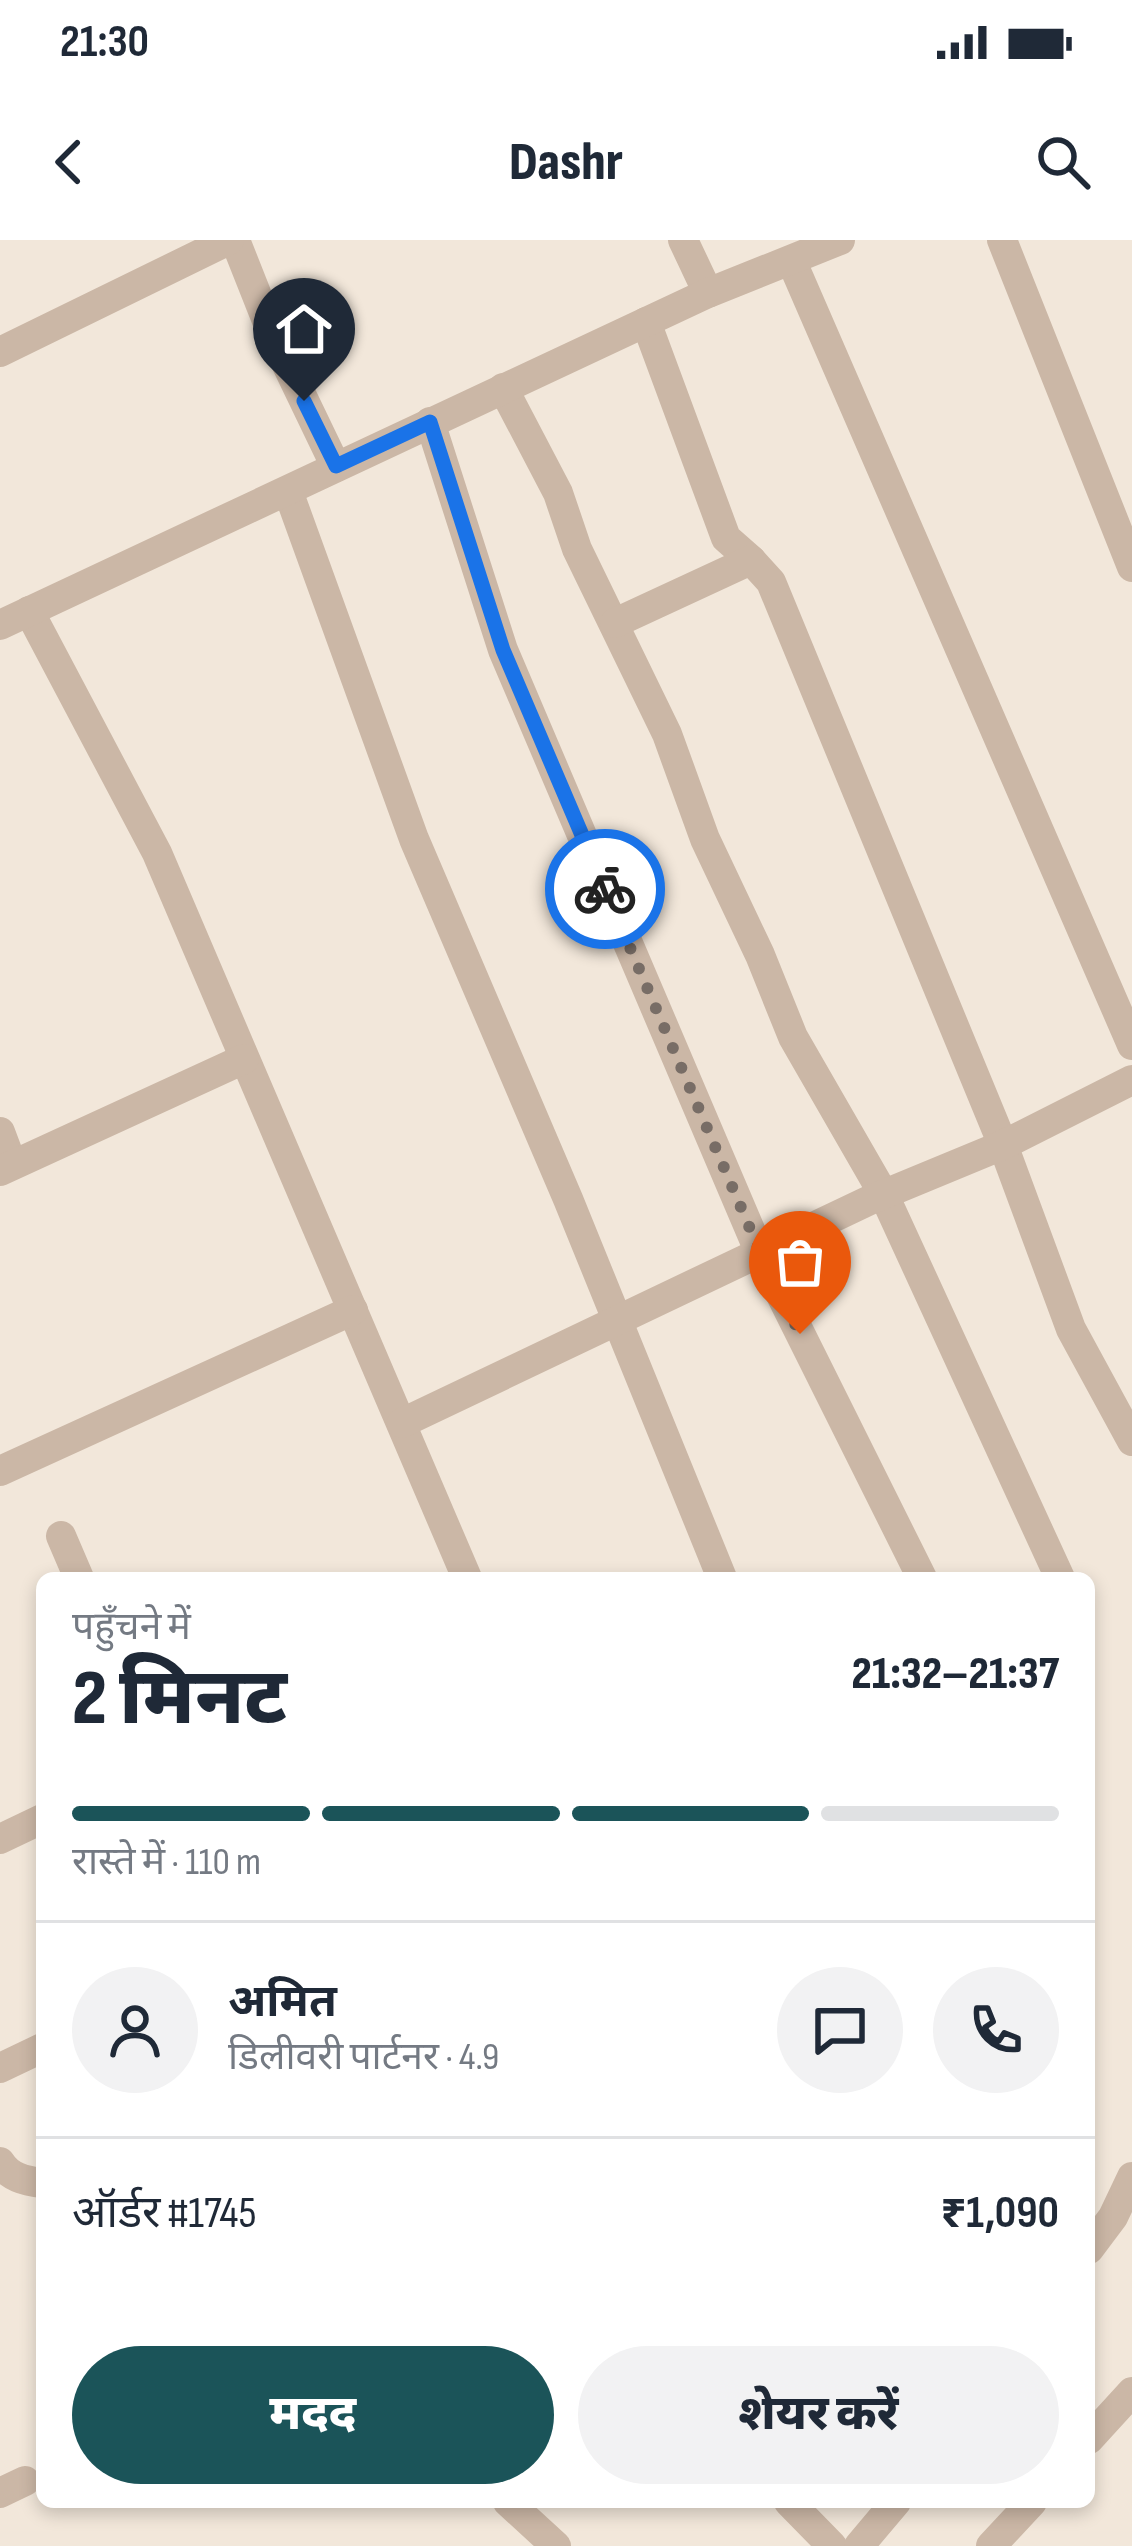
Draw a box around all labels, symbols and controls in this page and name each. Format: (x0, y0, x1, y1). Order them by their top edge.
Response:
text: 21:30 (60, 15, 149, 70)
icon: back (36, 129, 102, 195)
icon: search (1030, 129, 1096, 195)
text: Dashr (509, 130, 623, 195)
pin (253, 278, 355, 401)
icon: home (271, 296, 337, 362)
courier (545, 829, 665, 949)
icon: bike (572, 856, 638, 922)
pin (749, 1211, 851, 1334)
icon: bag (767, 1229, 833, 1295)
text: पहुँचने में (72, 1604, 191, 1651)
text: 21:32–21:37 (851, 1647, 1059, 1702)
text: 2 मिनट (72, 1653, 287, 1746)
text: रास्ते में · 110 m (72, 1839, 261, 1886)
button: person (72, 1967, 198, 2093)
button: chat (777, 1967, 903, 2093)
button: phone (933, 1967, 1059, 2093)
text: अमित (228, 1975, 337, 2030)
text: डिलीवरी पार्टनर · 4.9 (228, 2034, 499, 2081)
text: ऑर्डर #1745 (72, 2186, 256, 2241)
text: ₹1,090 (940, 2186, 1059, 2241)
button: मदद (72, 2346, 554, 2484)
button: शेयर करें (578, 2346, 1059, 2484)

